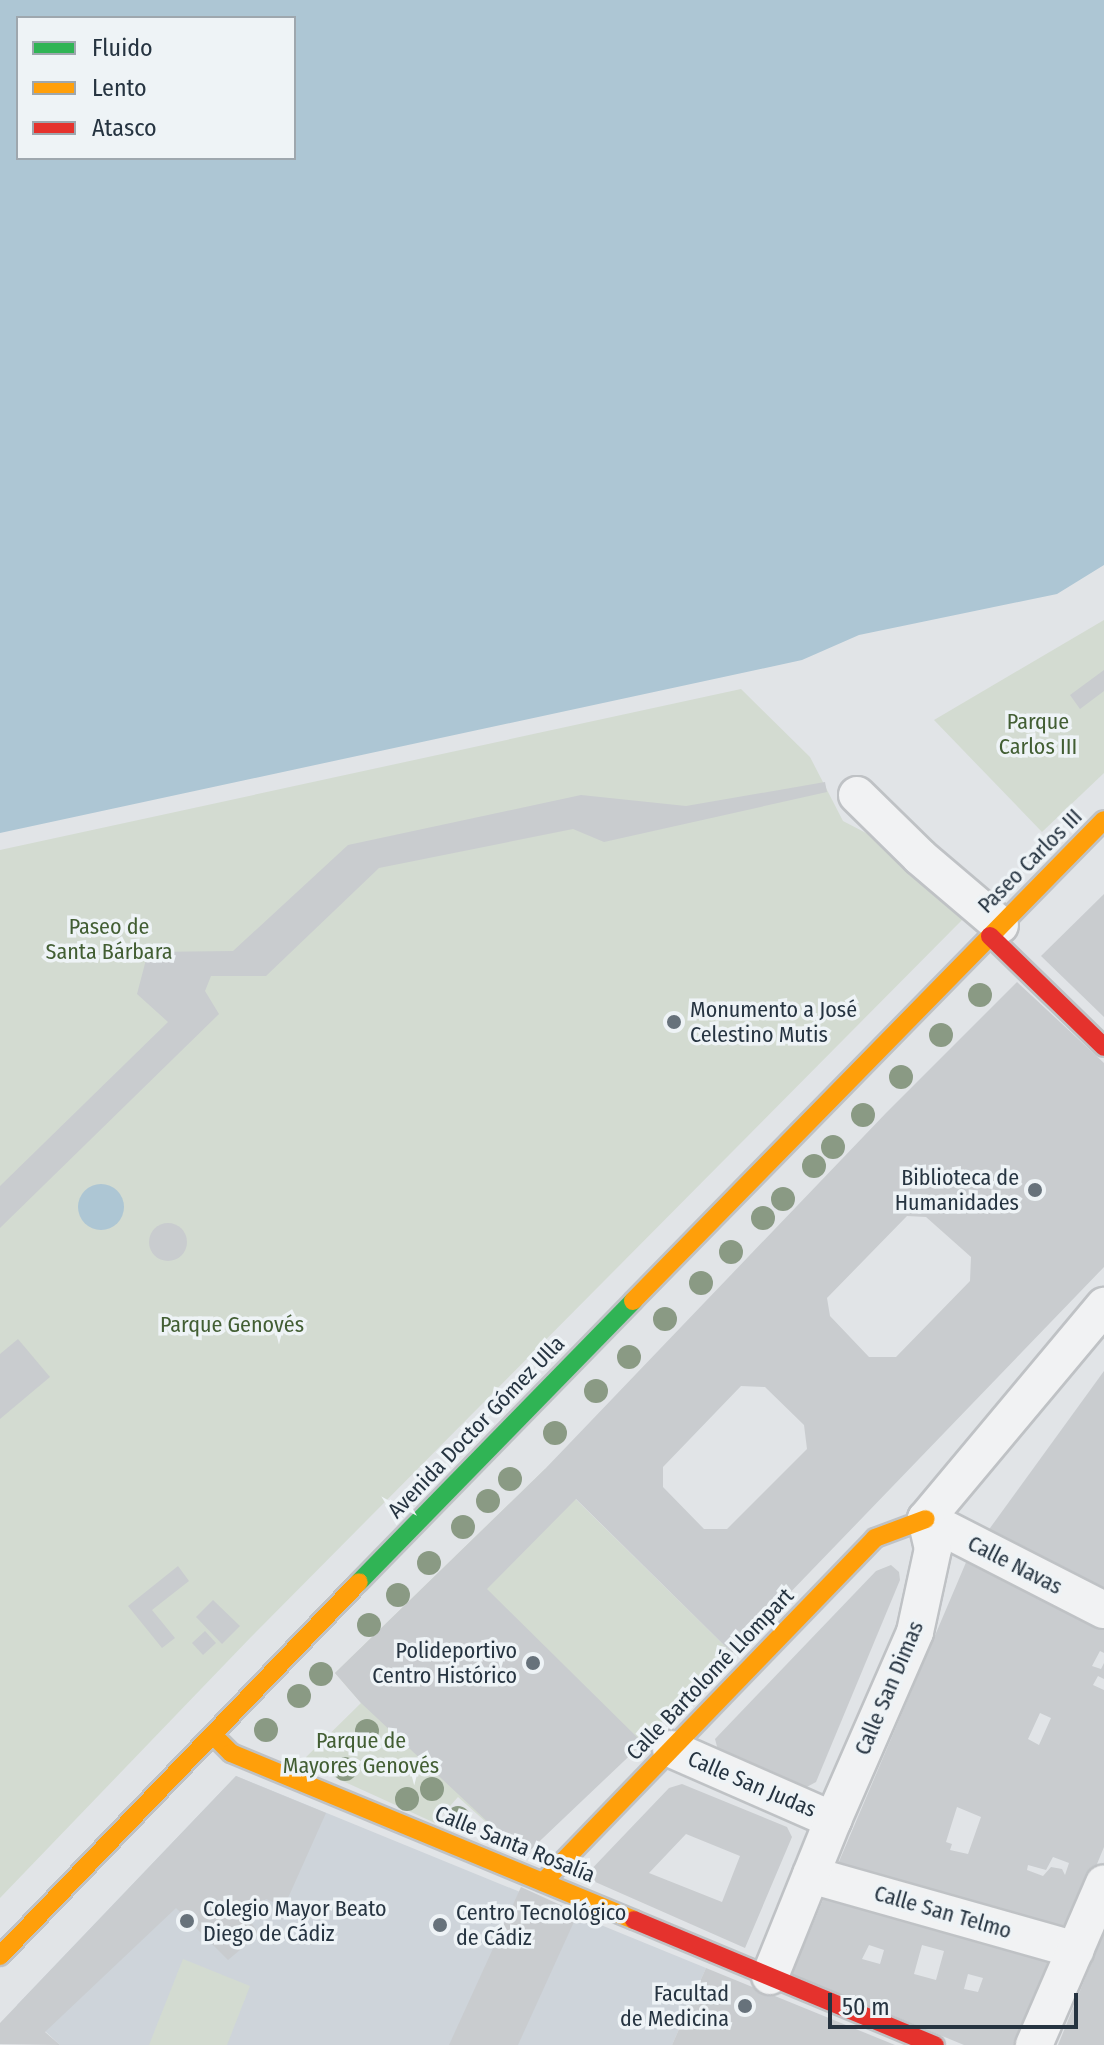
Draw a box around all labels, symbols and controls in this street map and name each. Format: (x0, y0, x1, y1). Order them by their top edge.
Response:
legend (16, 16, 296, 160)
text: Fluido (92, 34, 153, 62)
text: Lento (92, 74, 147, 102)
text: Atasco (92, 114, 157, 142)
park label: Parque Carlos III (999, 708, 1077, 760)
street label: Paseo Carlos III (972, 803, 1088, 919)
park label: Paseo de Santa Bárbara (46, 913, 172, 964)
place label: Monumento a José Celestino Mutis (690, 996, 857, 1048)
marker: Monumento a José Celestino Mutis (665, 1013, 683, 1031)
place label: Biblioteca de Humanidades (895, 1164, 1019, 1216)
marker: Biblioteca de Humanidades (1026, 1181, 1044, 1199)
park label: Parque Genovés (160, 1312, 304, 1338)
street label: Avenida Doctor Gómez Ulla (382, 1330, 570, 1524)
street label: Calle Navas (963, 1530, 1067, 1600)
street label: Calle Bartolomé Llompart (621, 1582, 799, 1766)
street label: Calle San Dimas (849, 1617, 929, 1759)
place label: Polideportivo Centro Histórico (372, 1637, 517, 1688)
marker: Polideportivo Centro Histórico (524, 1654, 542, 1672)
park label: Parque de Mayores Genovés (283, 1727, 439, 1778)
street label: Calle San Judas (684, 1745, 820, 1823)
street label: Calle Santa Rosalía (431, 1800, 599, 1888)
street label: Calle San Telmo (871, 1880, 1015, 1944)
place label: Colegio Mayor Beato Diego de Cádiz (203, 1895, 387, 1946)
place label: Centro Tecnológico de Cádiz (456, 1899, 626, 1950)
marker: Colegio Mayor Beato Diego de Cádiz (178, 1912, 196, 1930)
marker: Centro Tecnológico de Cádiz (431, 1916, 449, 1934)
scale bar (832, 1977, 1082, 2027)
place label: Facultad de Medicina (620, 1980, 729, 2032)
text: 50 m (842, 1993, 890, 2021)
marker: Facultad de Medicina (736, 1997, 754, 2015)

